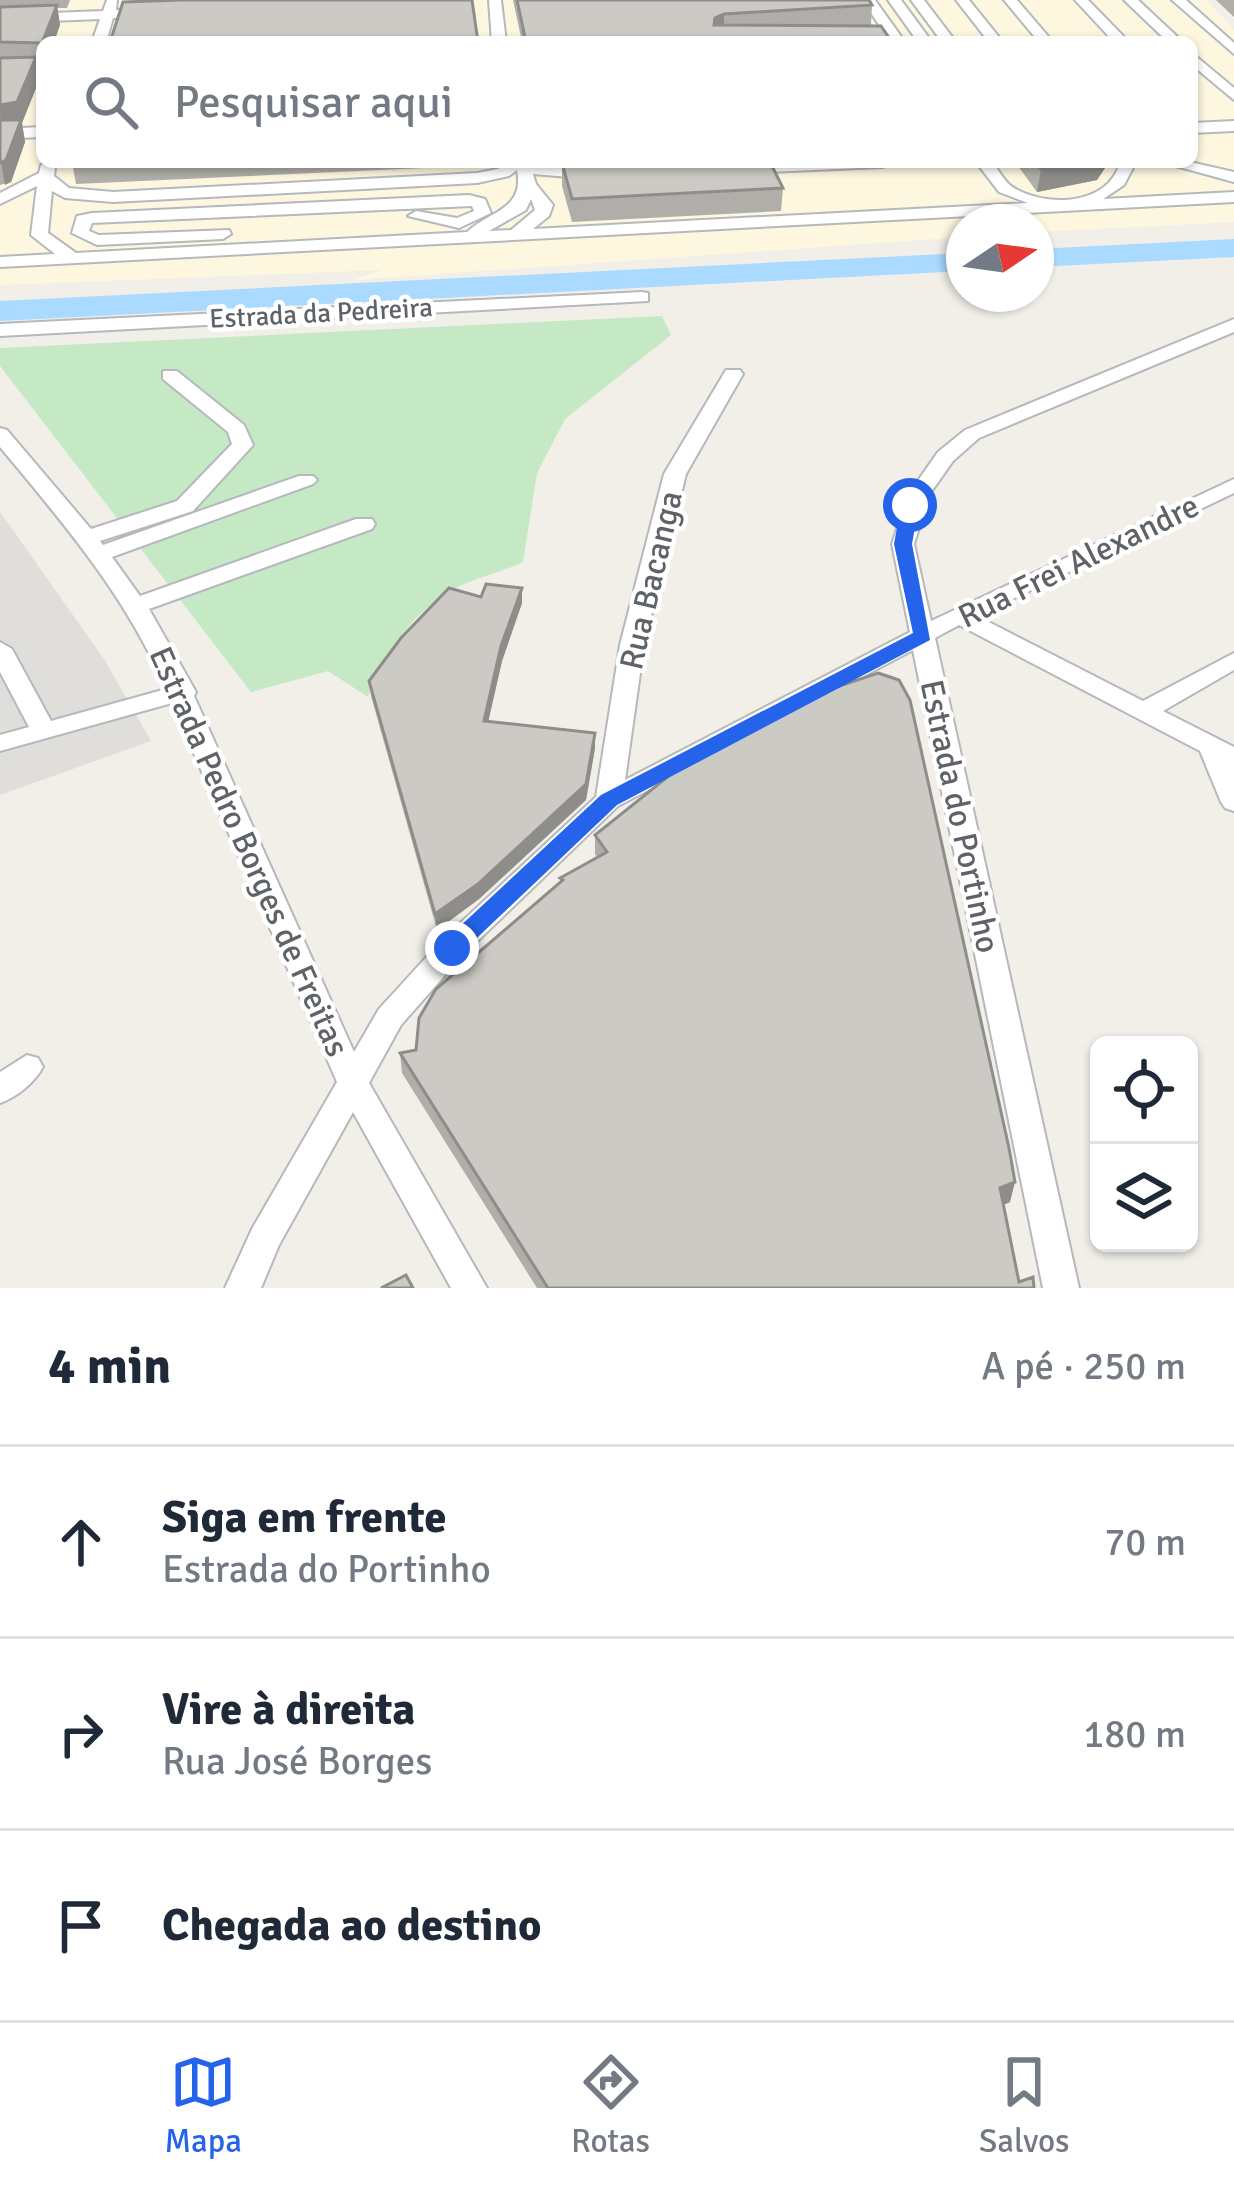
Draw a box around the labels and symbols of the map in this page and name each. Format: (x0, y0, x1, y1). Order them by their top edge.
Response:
north arrow (946, 204, 1054, 312)
street label: Estrada da Pedreira (208, 291, 434, 336)
route start (883, 478, 937, 532)
street label: Rua Frei Alexandre (952, 485, 1206, 637)
street label: Rua Bacanga (611, 487, 692, 674)
street label: Estrada Pedro Borges de Freitas (140, 640, 358, 1063)
street label: Estrada do Portinho (911, 676, 1009, 957)
route end (425, 921, 479, 975)

